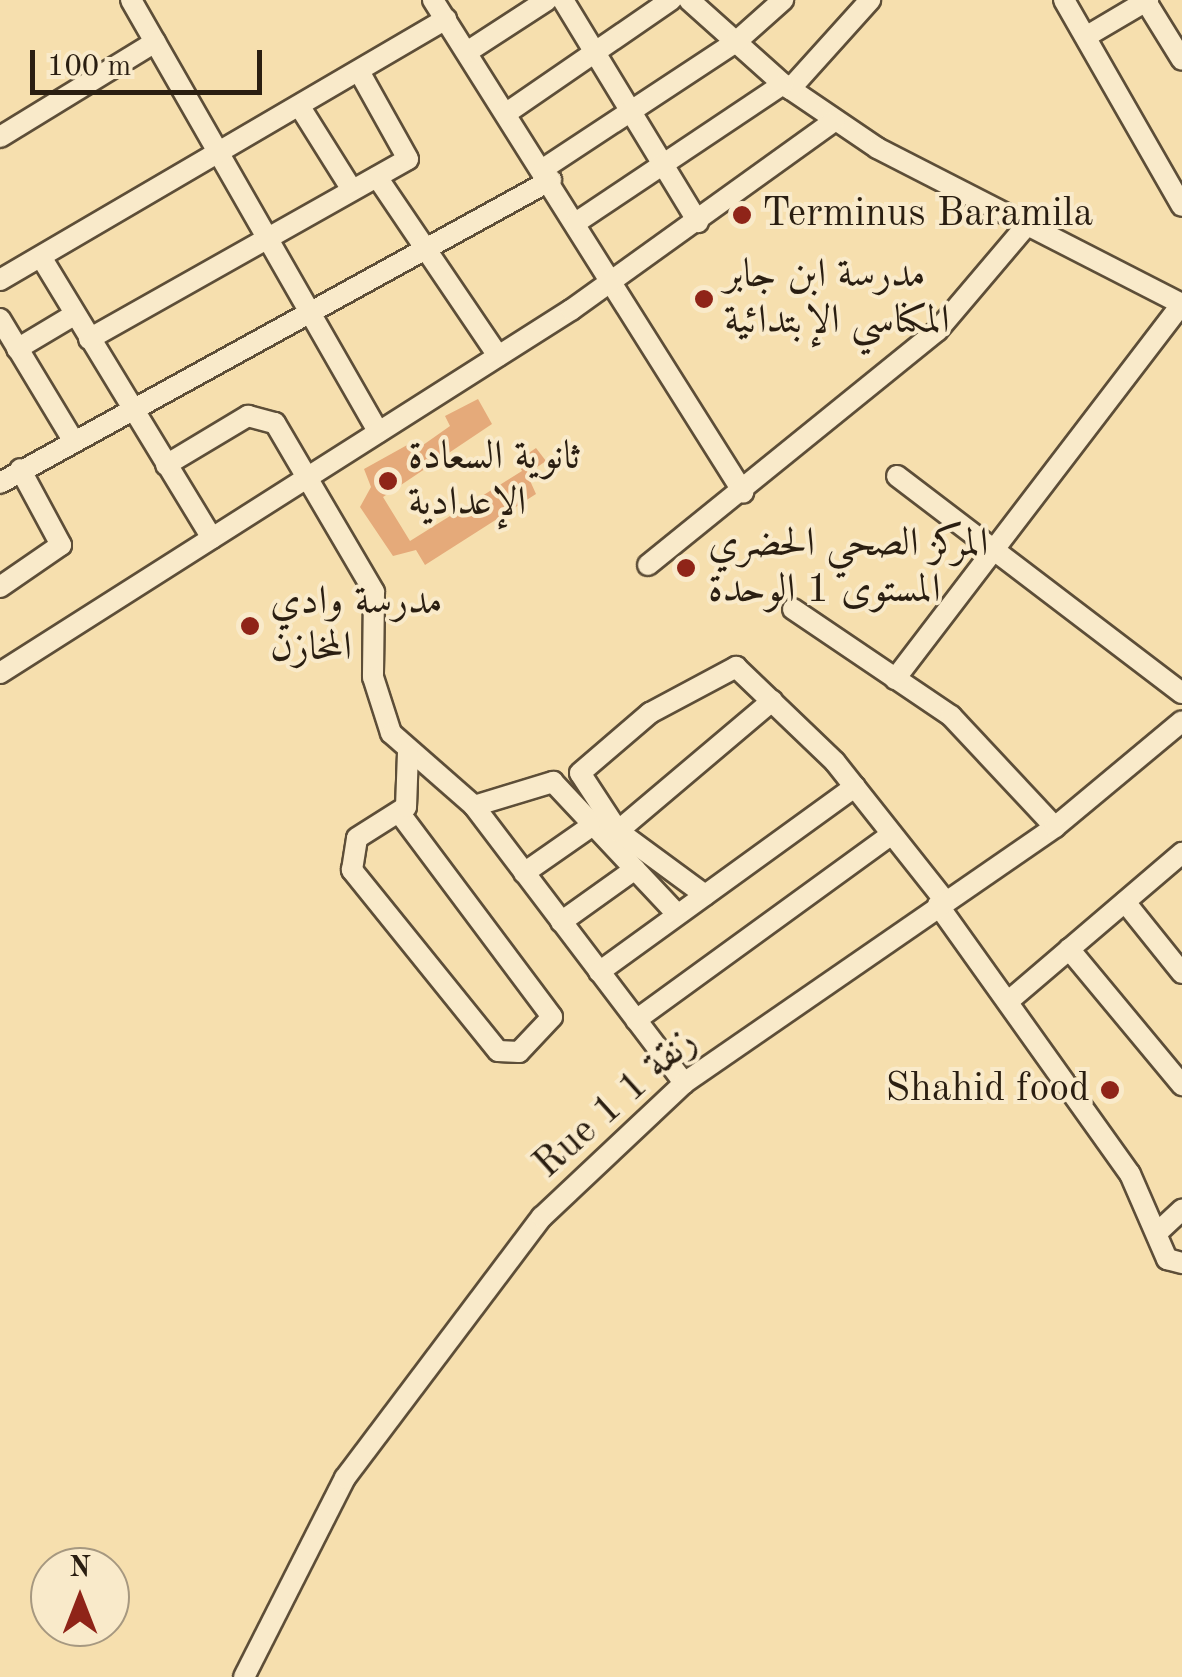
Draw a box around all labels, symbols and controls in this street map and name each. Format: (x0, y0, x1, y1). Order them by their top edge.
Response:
scale bar (35, 30, 268, 92)
text: 100 m (47, 52, 131, 82)
place label: Terminus Baramila (762, 191, 1093, 239)
marker: Terminus Baramila (731, 204, 753, 226)
place label: مدرسة ابن جابر المكناسي الإبتدائية (724, 252, 950, 346)
marker: مدرسة ابن جابر المكناسي الإبتدائية (693, 288, 715, 310)
place label: ثانوية السعادة الإعدادية (408, 434, 580, 528)
marker: ثانوية السعادة الإعدادية (377, 470, 399, 492)
place label: المركز الصحي الحضري المستوى 1 الوحدة (708, 521, 988, 615)
marker: المركز الصحي الحضري المستوى 1 الوحدة (673, 555, 699, 581)
place label: مدرسة وادي المخازن (270, 579, 443, 673)
marker: مدرسة وادي المخازن (239, 615, 261, 637)
street label: Rue 1 زنقة 1 (525, 1019, 707, 1189)
place label: Shahid food (885, 1066, 1090, 1114)
marker: Shahid food (1099, 1079, 1121, 1101)
north arrow (30, 1547, 130, 1647)
text: N (69, 1555, 91, 1583)

